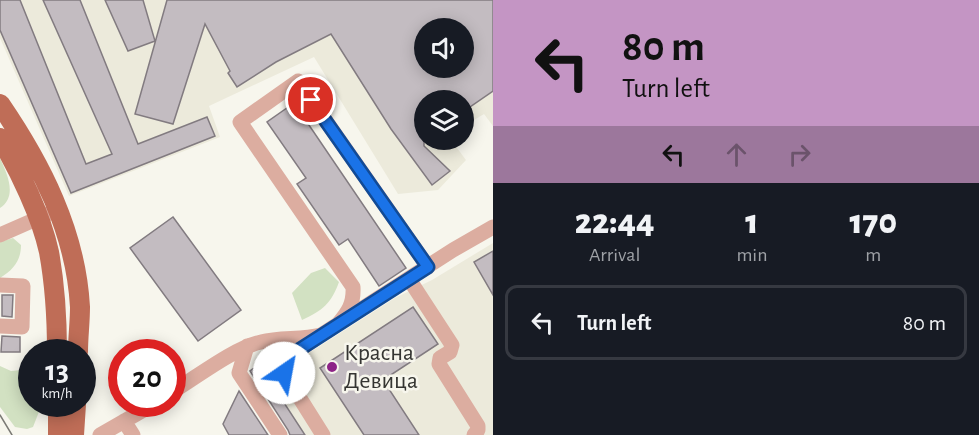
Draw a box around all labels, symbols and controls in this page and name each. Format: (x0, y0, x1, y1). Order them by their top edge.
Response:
map controls (414, 18, 474, 150)
button: sound (414, 18, 474, 78)
icon: left (523, 24, 601, 102)
text: 80 m (622, 26, 705, 68)
pin (285, 74, 336, 125)
text: Turn left (622, 75, 710, 102)
icon: arrive (294, 83, 327, 116)
button: layers (414, 90, 474, 150)
icon: left (657, 138, 690, 171)
icon: ahead (720, 138, 753, 171)
icon: right (783, 138, 816, 171)
text: 22:44 (575, 204, 655, 240)
text: 1 (745, 204, 759, 240)
text: 170 (849, 204, 897, 240)
text: Arrival (589, 245, 640, 265)
text: min (736, 245, 768, 265)
text: m (865, 245, 881, 265)
icon: left (526, 306, 559, 339)
text: Turn left (577, 312, 651, 334)
text: 80 m (903, 312, 946, 334)
speed limit sign: 20 (108, 339, 186, 417)
position arrow (252, 341, 316, 405)
place label: Красна Девица (344, 341, 418, 393)
text: 13 (45, 356, 69, 386)
marker: Красна Девица (325, 360, 339, 374)
text: km/h (42, 386, 72, 401)

